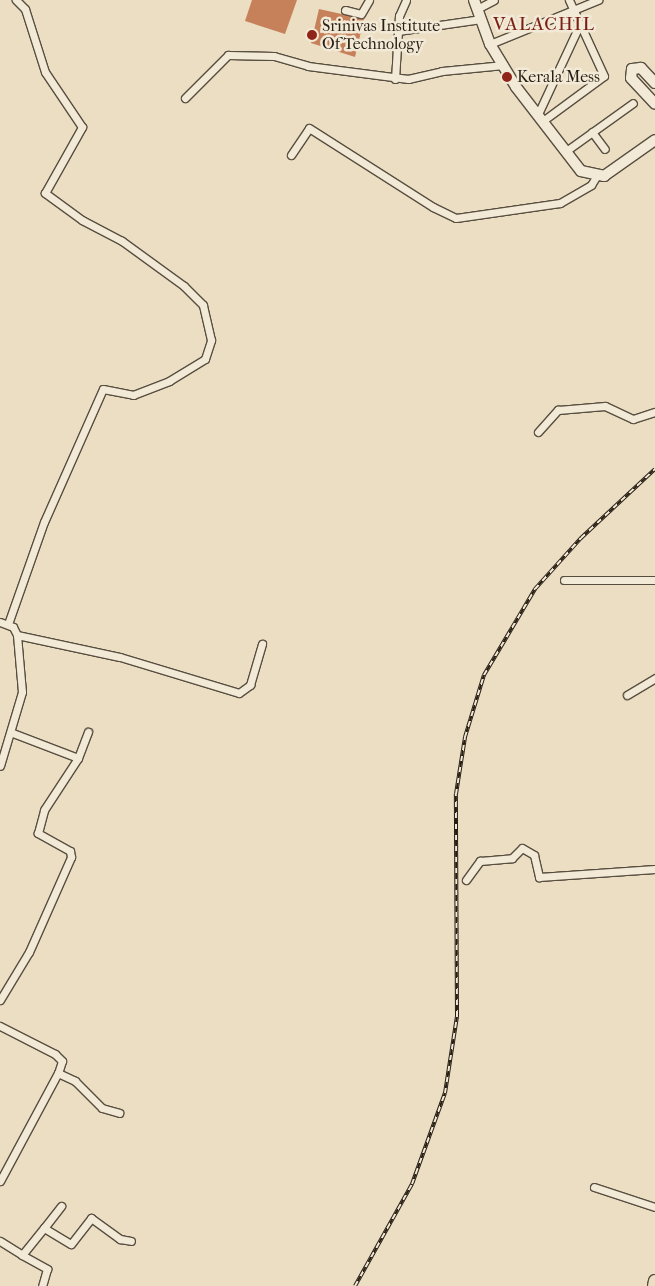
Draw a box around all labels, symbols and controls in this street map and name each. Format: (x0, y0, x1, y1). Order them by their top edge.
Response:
district label: VALACHIL (492, 14, 596, 36)
place label: Srinivas Institute Of Technology (322, 16, 440, 54)
marker: Srinivas Institute Of Technology (306, 29, 318, 41)
place label: Kerala Mess (517, 67, 600, 87)
marker: Kerala Mess (501, 71, 513, 83)

